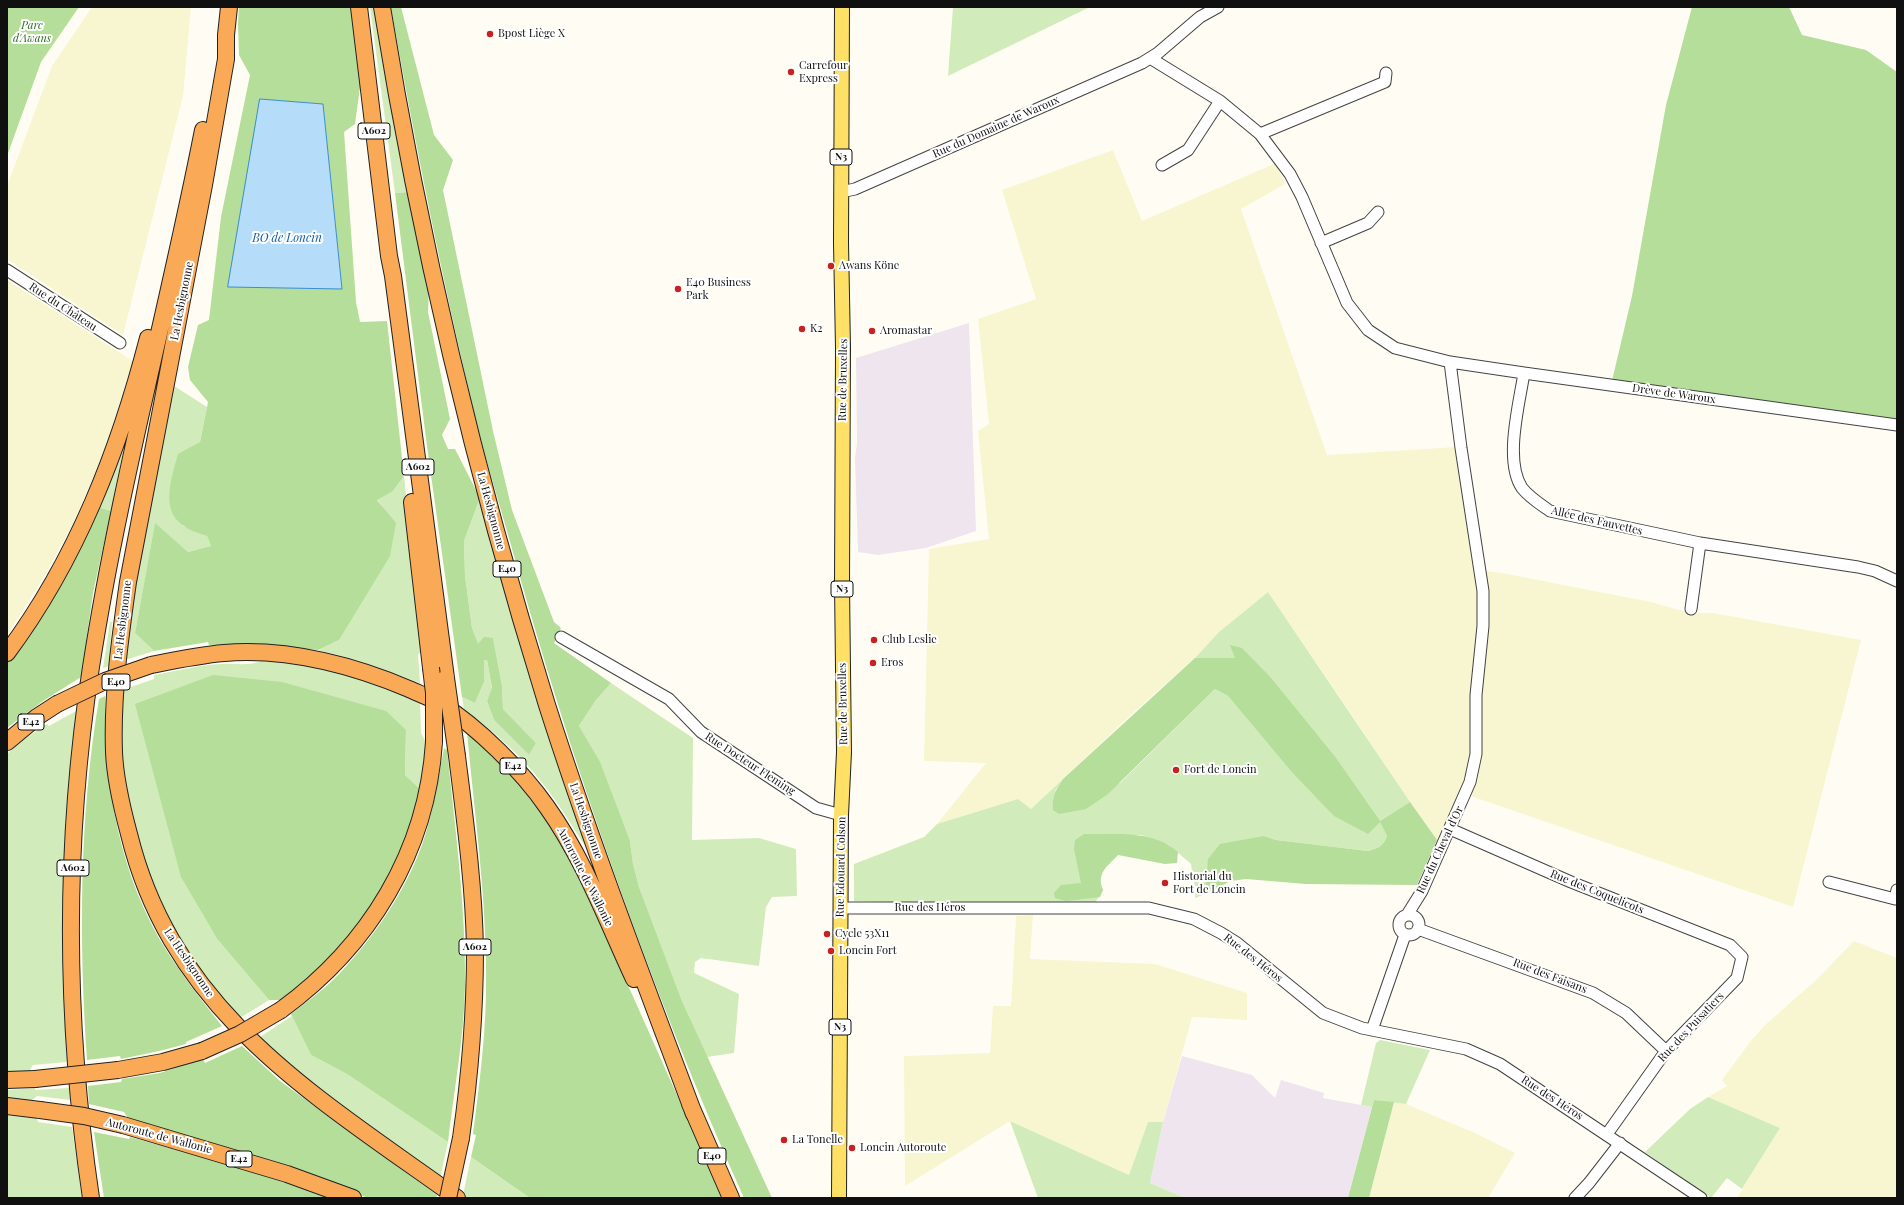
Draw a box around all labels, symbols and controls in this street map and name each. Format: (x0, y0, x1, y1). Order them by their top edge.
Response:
park label: Parc d'Awans (13, 19, 51, 45)
place label: Bpost Liège X (498, 27, 565, 41)
marker: Bpost Liège X (485, 29, 495, 39)
place label: Carrefour Express (799, 59, 848, 85)
marker: Carrefour Express (786, 67, 796, 77)
street label: Rue du Domaine de Waroux (931, 93, 1061, 161)
road number: A602 (358, 123, 390, 139)
road number: N3 (830, 149, 852, 165)
water label: BO de Loncin (252, 231, 322, 245)
place label: Awans Köne (839, 259, 899, 273)
street label: La Hesbignonne (168, 261, 196, 341)
marker: Awans Köne (826, 261, 836, 271)
place label: E40 Business Park (686, 276, 751, 302)
street label: Rue du Château (27, 280, 99, 334)
marker: E40 Business Park (673, 284, 683, 294)
place label: K2 (810, 322, 822, 336)
marker: K2 (797, 324, 807, 334)
place label: Aromastar (880, 324, 932, 338)
marker: Aromastar (867, 326, 877, 336)
street label: Rue de Bruxelles (836, 339, 850, 421)
street label: Drève de Waroux (1631, 382, 1717, 406)
road number: A602 (402, 459, 434, 475)
street label: La Hesbignonne (474, 471, 508, 551)
street label: Allée des Fauvettes (1550, 504, 1644, 538)
road number: E40 (493, 561, 521, 577)
street label: La Hesbignonne (112, 580, 134, 660)
road number: N3 (831, 581, 853, 597)
place label: Club Leslie (882, 633, 937, 647)
marker: Club Leslie (869, 635, 879, 645)
place label: Eros (881, 656, 903, 670)
marker: Eros (868, 658, 878, 668)
street label: Rue de Bruxelles (836, 663, 850, 745)
road number: E40 (102, 674, 130, 690)
road number: E42 (18, 714, 44, 730)
street label: Rue Docteur Fleming (703, 730, 797, 798)
road number: E42 (500, 758, 526, 774)
place label: Fort de Loncin (1184, 763, 1256, 777)
marker: Fort de Loncin (1171, 765, 1181, 775)
street label: La Hesbignonne (567, 781, 605, 861)
street label: Rue du Cheval d'Or (1414, 804, 1466, 896)
street label: Rue Edouard Colson (834, 817, 848, 917)
street label: Autoroute de Wallonie (554, 825, 616, 929)
road number: A602 (57, 860, 89, 876)
street label: Rue des Coquelicots (1548, 867, 1646, 917)
place label: Historial du Fort de Loncin (1173, 870, 1245, 896)
marker: Historial du Fort de Loncin (1160, 878, 1170, 888)
street label: Rue des Héros (895, 901, 965, 915)
street label: La Hesbignonne (161, 926, 217, 1000)
place label: Cycle 53X11 (835, 927, 889, 941)
marker: Cycle 53X11 (822, 929, 832, 939)
street label: Rue des Héros (1221, 931, 1285, 985)
road number: A602 (459, 939, 491, 955)
place label: Loncin Fort (839, 944, 897, 958)
marker: Loncin Fort (826, 946, 836, 956)
street label: Rue des Faisans (1511, 956, 1589, 996)
street label: Rue des Puisatiers (1655, 989, 1727, 1065)
road number: N3 (829, 1019, 851, 1035)
street label: Rue des Héros (1519, 1073, 1585, 1123)
street label: Autoroute de Wallonie (104, 1115, 214, 1157)
place label: La Tonelle (792, 1133, 843, 1147)
marker: La Tonelle (779, 1135, 789, 1145)
place label: Loncin Autoroute (860, 1141, 946, 1155)
marker: Loncin Autoroute (847, 1143, 857, 1153)
road number: E40 (698, 1148, 726, 1164)
road number: E42 (226, 1151, 252, 1167)

